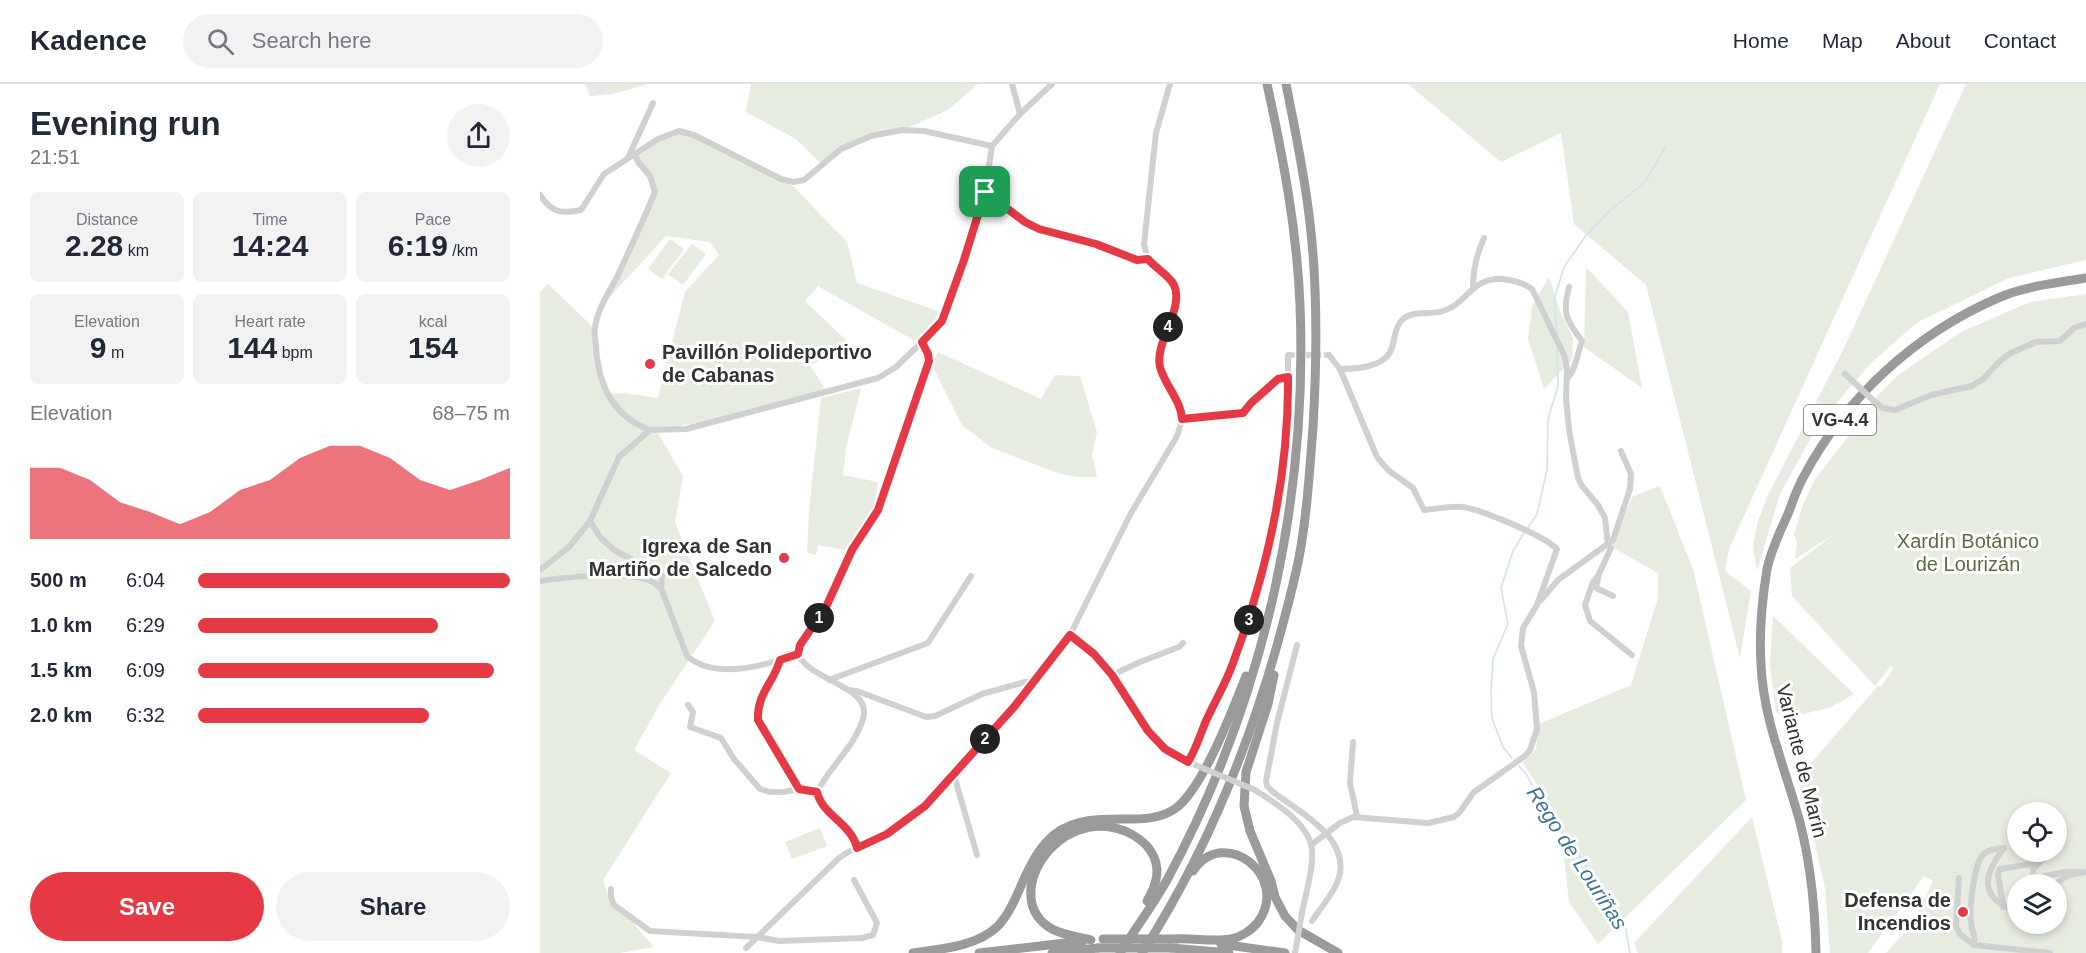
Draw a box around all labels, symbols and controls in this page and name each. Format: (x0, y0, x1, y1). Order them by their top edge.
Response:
search box (183, 14, 603, 68)
text: Kadence (30, 25, 147, 56)
icon: search (204, 25, 237, 58)
text: Search here (252, 28, 372, 53)
text: Home (1733, 29, 1789, 52)
text: Map (1822, 29, 1863, 52)
text: About (1896, 29, 1951, 52)
text: Contact (1984, 29, 2056, 52)
button: share (447, 104, 510, 167)
text: Evening run (30, 105, 221, 142)
text: 21:51 (30, 146, 80, 168)
pin (959, 166, 1010, 217)
icon: arrive (968, 175, 1001, 208)
text: Distance (76, 211, 138, 228)
text: Time (253, 211, 287, 228)
text: Pace (415, 211, 451, 228)
text: 2.28 (65, 229, 123, 262)
text: 14:24 (232, 229, 308, 262)
text: 6:19 (388, 229, 448, 262)
text: km (123, 242, 149, 259)
text: /km (448, 242, 478, 259)
pin: 4 (1153, 312, 1183, 342)
text: Elevation (74, 313, 140, 330)
text: Heart rate (234, 313, 306, 330)
text: kcal (419, 313, 447, 330)
text: 4 (1164, 318, 1172, 335)
text: 9 (90, 331, 106, 364)
text: 144 (227, 331, 277, 364)
text: 154 (408, 331, 458, 364)
place label: Pavillón Polideportivo de Cabanas (662, 341, 872, 386)
text: m (106, 344, 124, 361)
text: bpm (277, 344, 313, 361)
marker: Pavillón Polideportivo de Cabanas (643, 357, 657, 371)
text: Elevation (30, 402, 112, 424)
text: 68–75 m (432, 402, 510, 424)
road number: VG-4.4 (1804, 405, 1876, 435)
park label: Xardín Botánico de Lourizán (1897, 530, 2039, 575)
place label: Igrexa de San Martiño de Salcedo (589, 535, 772, 580)
marker: Igrexa de San Martiño de Salcedo (777, 551, 791, 565)
text: 500 m (30, 569, 87, 591)
text: 6:04 (126, 569, 165, 591)
pin: 1 (804, 603, 834, 633)
pin: 3 (1234, 605, 1264, 635)
text: 1 (815, 609, 823, 626)
text: 3 (1245, 611, 1253, 628)
text: 1.0 km (30, 614, 92, 636)
text: 6:29 (126, 614, 165, 636)
text: 1.5 km (30, 659, 92, 681)
text: 6:09 (126, 659, 165, 681)
street label: Variante de Marín (1772, 682, 1832, 840)
text: 2.0 km (30, 704, 92, 726)
text: 6:32 (126, 704, 165, 726)
pin: 2 (970, 724, 1000, 754)
text: 2 (981, 730, 989, 747)
water label: Rego de Louriñas (1523, 782, 1632, 934)
map controls (2007, 802, 2067, 934)
button: locate (2007, 802, 2067, 862)
button: Save (30, 872, 264, 941)
button: Share (276, 872, 510, 941)
button: layers (2007, 874, 2067, 934)
place label: Defensa de Incendios (1844, 889, 1951, 934)
marker: Defensa de Incendios (1956, 905, 1970, 919)

